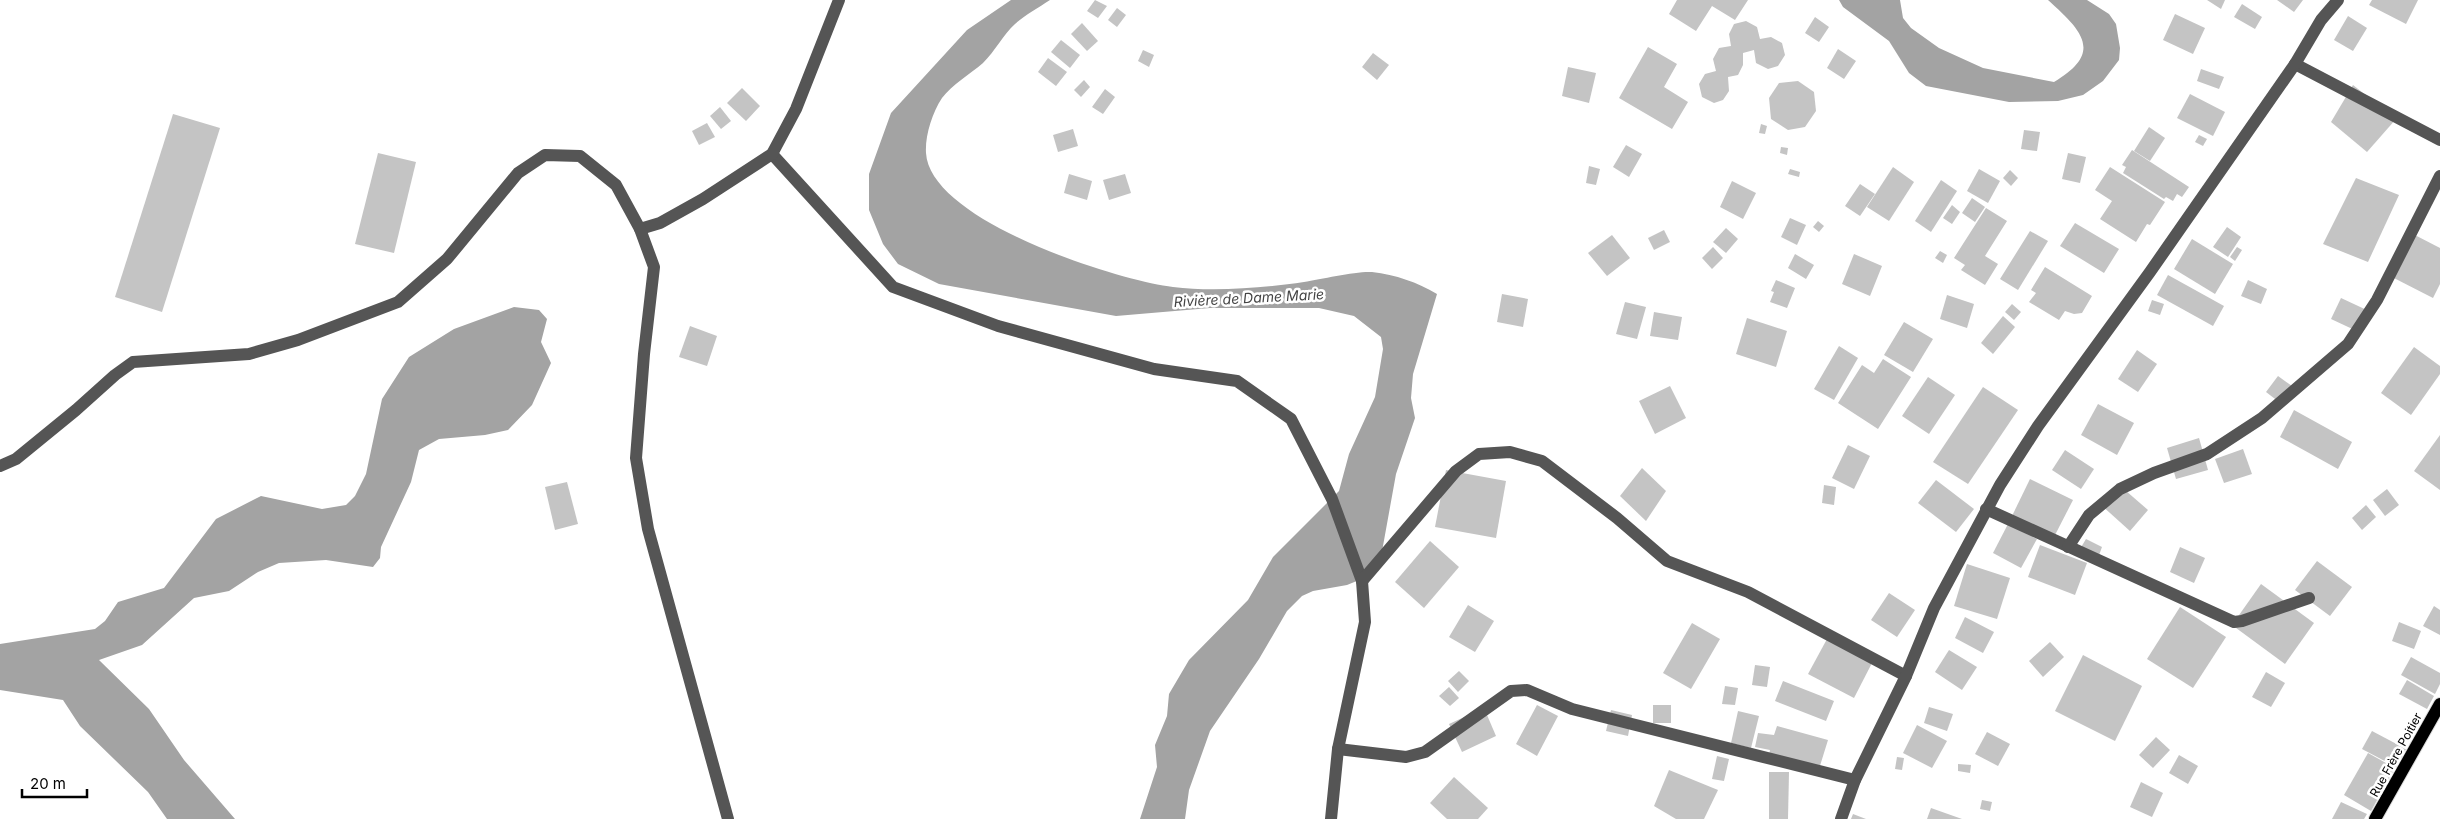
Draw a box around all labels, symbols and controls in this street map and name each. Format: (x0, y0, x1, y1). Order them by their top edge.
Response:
water label: Rivière de Dame Marie (1173, 285, 1325, 310)
street label: Rue Frère Poitier (2366, 710, 2425, 799)
scale bar (22, 766, 88, 798)
text: 20 m (30, 774, 66, 793)

